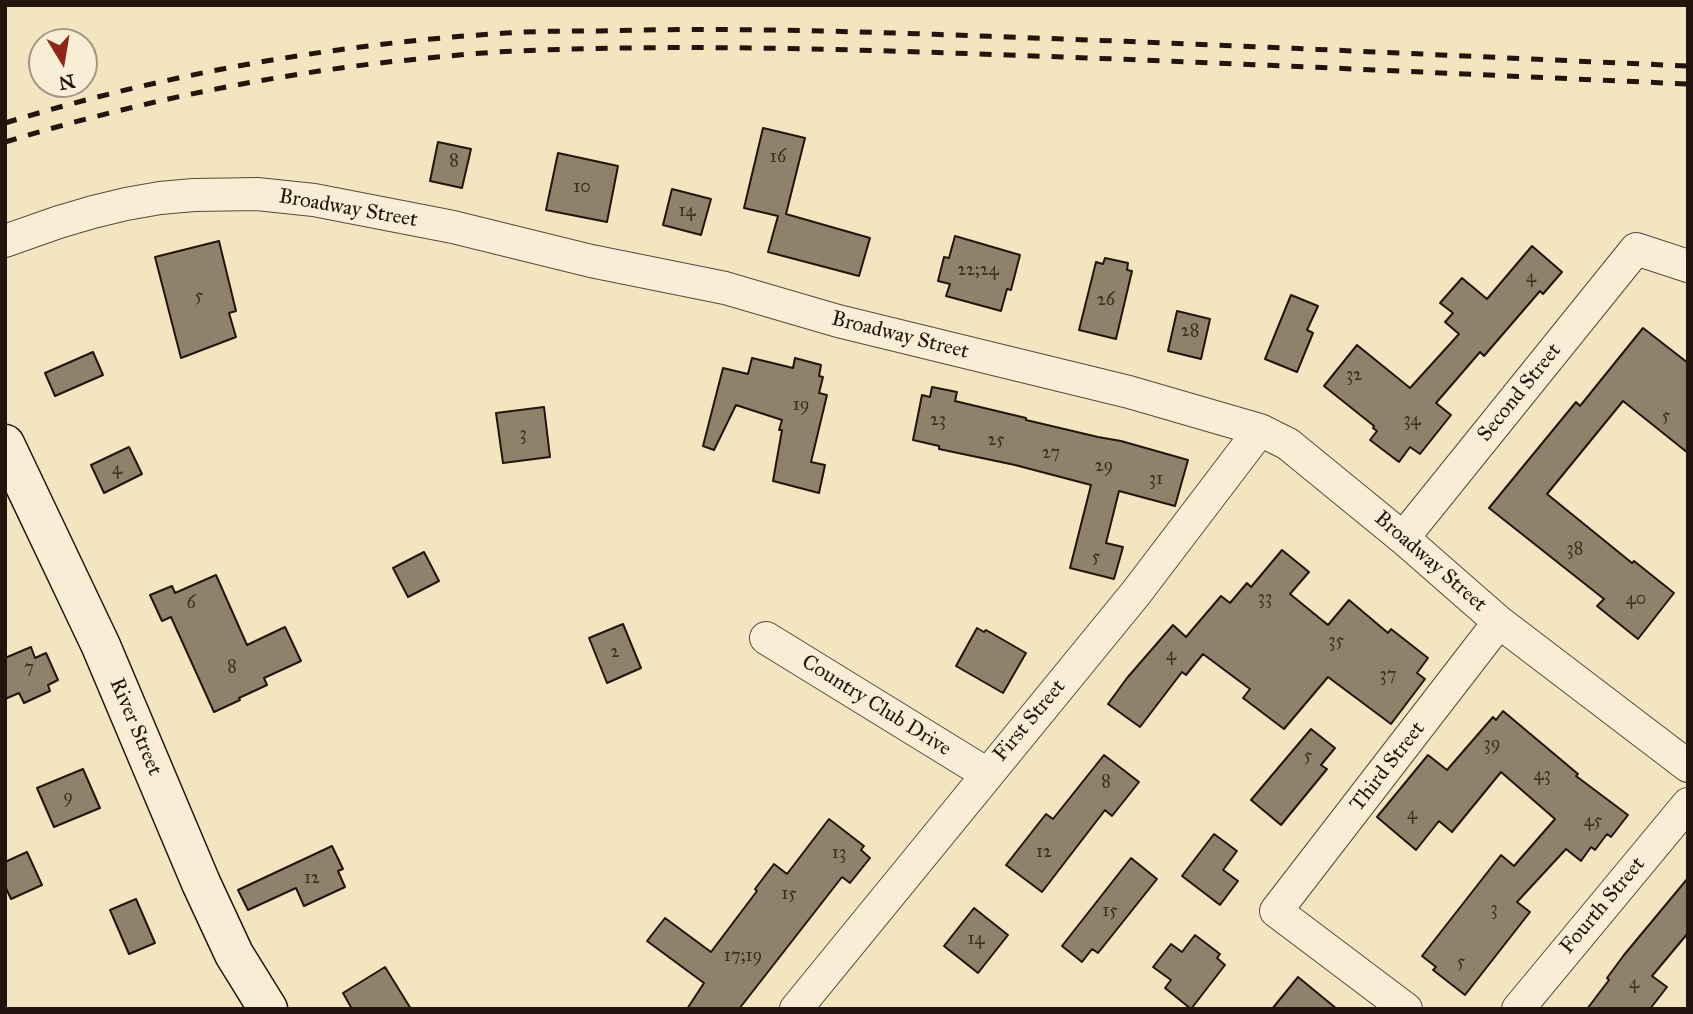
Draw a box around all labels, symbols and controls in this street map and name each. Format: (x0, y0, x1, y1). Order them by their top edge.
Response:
north arrow (28, 28, 98, 98)
text: N (57, 69, 77, 95)
house number: 16 (770, 147, 786, 169)
house number: 8 (449, 151, 459, 173)
house number: 10 (573, 177, 591, 199)
street label: Broadway Street (277, 184, 419, 234)
house number: 14 (678, 201, 696, 223)
house number: 22;24 (957, 260, 999, 282)
house number: 4 (1526, 267, 1536, 289)
house number: 5 (195, 286, 203, 308)
house number: 26 (1097, 290, 1115, 312)
street label: Broadway Street (829, 307, 971, 365)
house number: 28 (1181, 321, 1199, 343)
street label: Second Street (1473, 339, 1567, 447)
house number: 32 (1346, 365, 1362, 387)
house number: 19 (793, 395, 809, 417)
house number: 5 (1662, 406, 1670, 428)
house number: 23 (930, 410, 946, 432)
house number: 34 (1403, 410, 1421, 432)
house number: 3 (519, 424, 527, 446)
house number: 25 (987, 430, 1005, 452)
house number: 27 (1042, 443, 1060, 465)
house number: 29 (1095, 456, 1113, 478)
house number: 4 (112, 459, 122, 481)
house number: 31 (1149, 469, 1163, 491)
street label: Broadway Street (1369, 506, 1491, 618)
house number: 38 (1567, 539, 1583, 561)
house number: 5 (1092, 547, 1100, 569)
house number: 33 (1258, 588, 1272, 610)
house number: 40 (1626, 589, 1646, 611)
house number: 6 (186, 593, 196, 615)
house number: 35 (1328, 631, 1344, 653)
house number: 2 (611, 642, 619, 664)
house number: 4 (1166, 645, 1176, 667)
street label: Country Club Drive (797, 650, 955, 762)
house number: 8 (227, 657, 237, 679)
house number: 7 (24, 658, 34, 680)
house number: 37 (1380, 665, 1396, 687)
street label: River Street (103, 674, 167, 780)
street label: First Street (988, 675, 1072, 767)
street label: Third Street (1345, 717, 1431, 817)
house number: 39 (1484, 734, 1500, 756)
house number: 5 (1304, 746, 1312, 768)
house number: 43 (1533, 765, 1551, 787)
house number: 8 (1101, 772, 1111, 794)
house number: 9 (63, 787, 73, 809)
house number: 4 (1407, 804, 1417, 826)
house number: 45 (1584, 811, 1602, 833)
house number: 12 (1036, 842, 1052, 864)
house number: 13 (832, 843, 846, 865)
street label: Fourth Street (1555, 852, 1651, 960)
house number: 12 (304, 868, 320, 890)
house number: 15 (781, 884, 797, 906)
house number: 3 (1490, 899, 1498, 921)
house number: 15 (1102, 901, 1118, 923)
house number: 14 (967, 929, 985, 951)
house number: 17;19 (724, 946, 762, 968)
house number: 5 (1457, 952, 1465, 974)
house number: 4 (1629, 973, 1639, 995)

